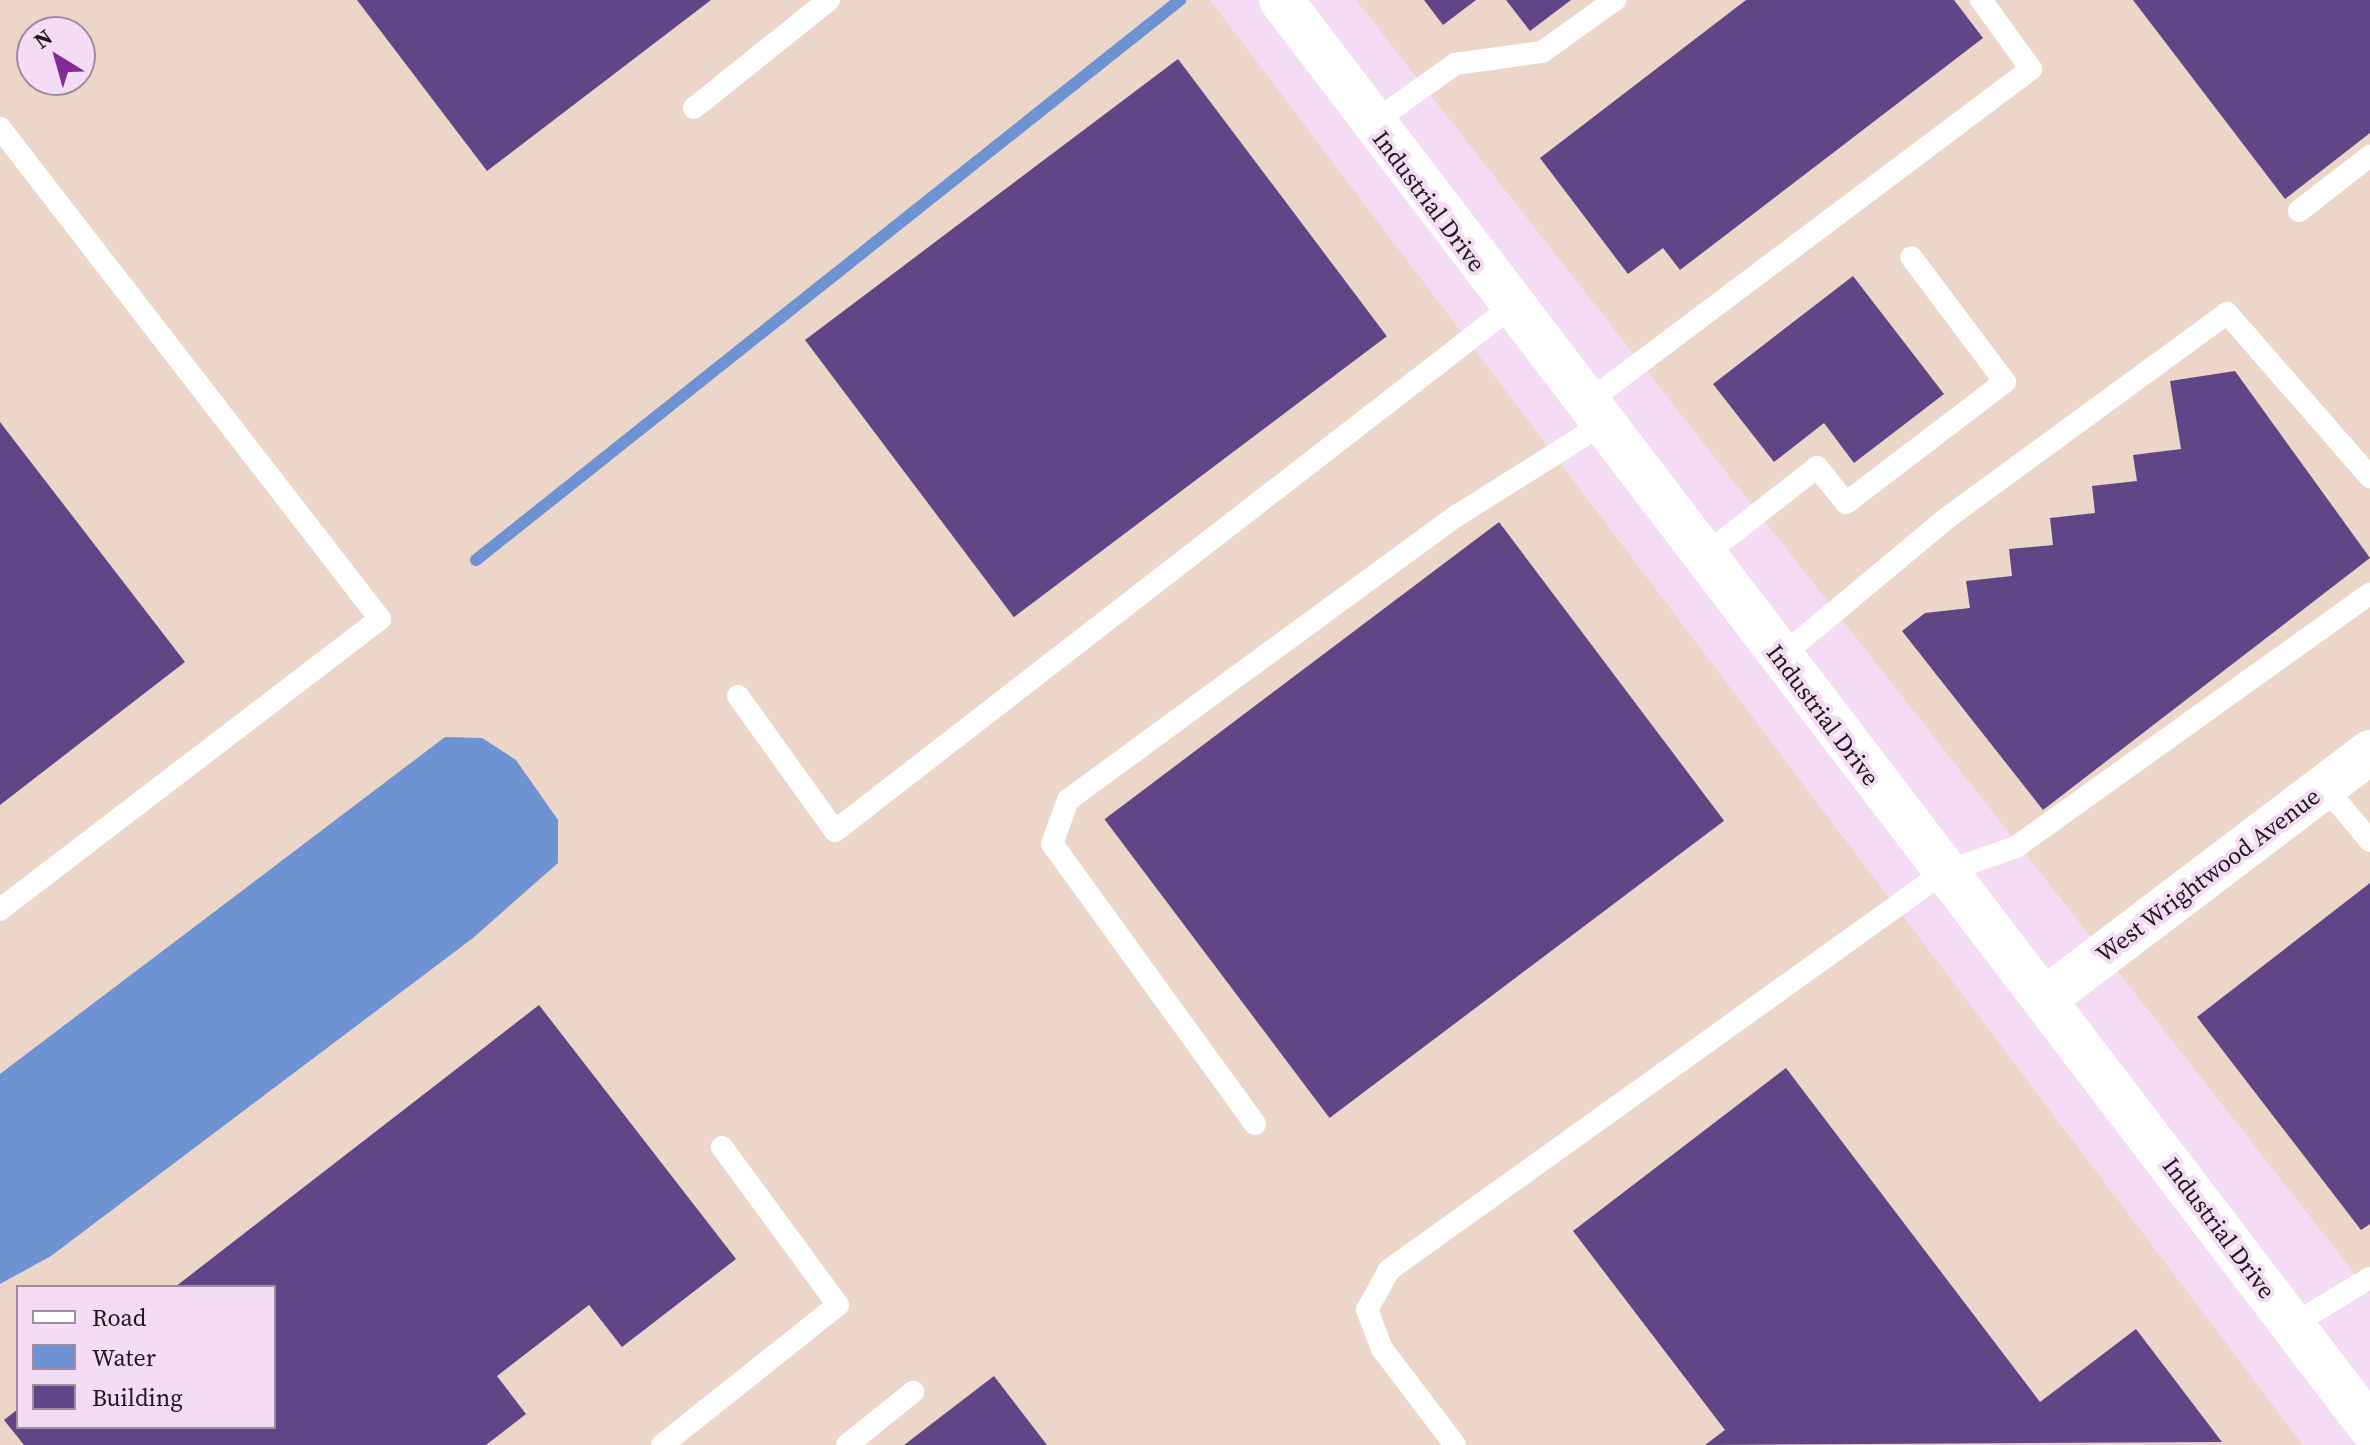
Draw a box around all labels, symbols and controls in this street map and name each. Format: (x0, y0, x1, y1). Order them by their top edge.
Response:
north arrow (16, 16, 96, 96)
text: N (27, 22, 58, 55)
street label: Industrial Drive (1367, 125, 1491, 277)
street label: Industrial Drive (1761, 639, 1885, 791)
street label: West Wrightwood Avenue (2090, 781, 2326, 969)
street label: Industrial Drive (2157, 1152, 2281, 1304)
legend (16, 1285, 276, 1429)
text: Road (92, 1301, 146, 1334)
text: Water (92, 1341, 156, 1374)
text: Building (92, 1381, 183, 1414)

